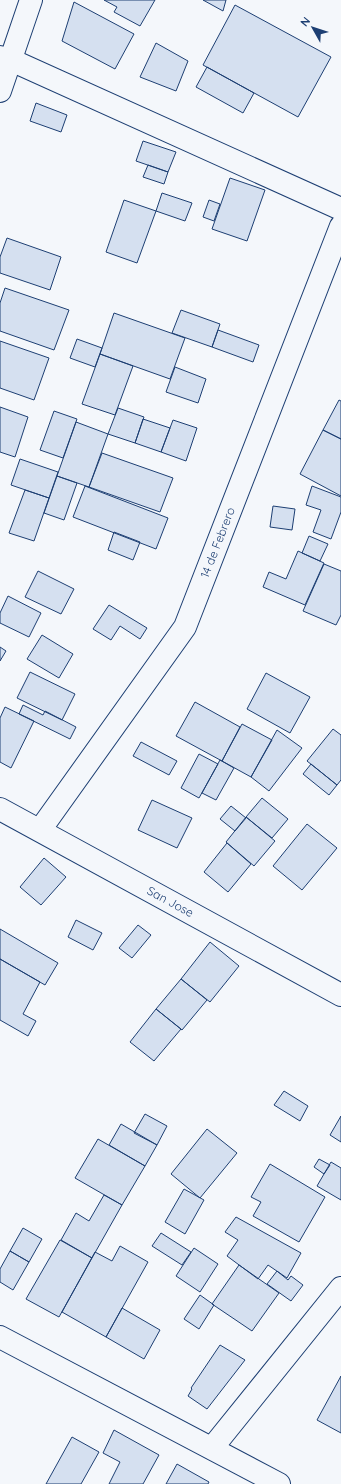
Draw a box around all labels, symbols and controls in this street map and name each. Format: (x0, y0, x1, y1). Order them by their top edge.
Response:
north arrow (293, 8, 333, 48)
text: N (297, 14, 313, 29)
street label: 14 de Febrero (197, 505, 238, 580)
street label: San Jose (145, 883, 197, 920)

